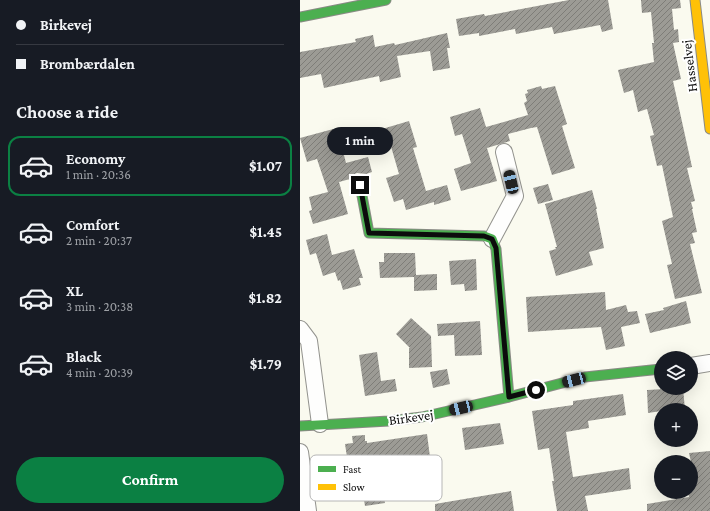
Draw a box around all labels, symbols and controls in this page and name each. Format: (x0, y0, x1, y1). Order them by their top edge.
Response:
text: Birkevej (40, 17, 92, 33)
street label: Hasselvej (678, 39, 701, 93)
text: Brombærdalen (40, 56, 135, 72)
text: Choose a ride (16, 102, 118, 122)
callout: 1 min (327, 127, 393, 155)
text: 1 min (345, 133, 375, 148)
icon: car (18, 148, 54, 184)
text: Economy (66, 151, 125, 167)
text: $1.07 (249, 158, 282, 174)
text: 1 min · 20:36 (66, 167, 131, 182)
car (502, 169, 520, 195)
route end (351, 176, 369, 194)
icon: car (18, 214, 54, 250)
text: Comfort (66, 217, 120, 233)
text: $1.45 (250, 224, 282, 240)
text: 2 min · 20:37 (66, 233, 132, 248)
icon: car (18, 280, 54, 316)
text: XL (66, 283, 83, 299)
text: $1.82 (248, 290, 282, 306)
text: 3 min · 20:38 (66, 299, 133, 314)
icon: car (18, 346, 54, 382)
text: Black (66, 349, 101, 365)
map controls (654, 351, 698, 499)
button: layers (654, 351, 698, 395)
text: $1.79 (250, 356, 282, 372)
text: 4 min · 20:39 (66, 365, 133, 380)
car (561, 371, 587, 389)
route start (527, 381, 545, 399)
car (448, 399, 474, 417)
button: + (654, 403, 698, 447)
street label: Birkevej (388, 406, 434, 429)
legend (310, 455, 442, 501)
button: − (654, 455, 698, 499)
button: Confirm (16, 457, 284, 503)
text: Fast (343, 463, 362, 475)
text: Slow (343, 481, 365, 493)

